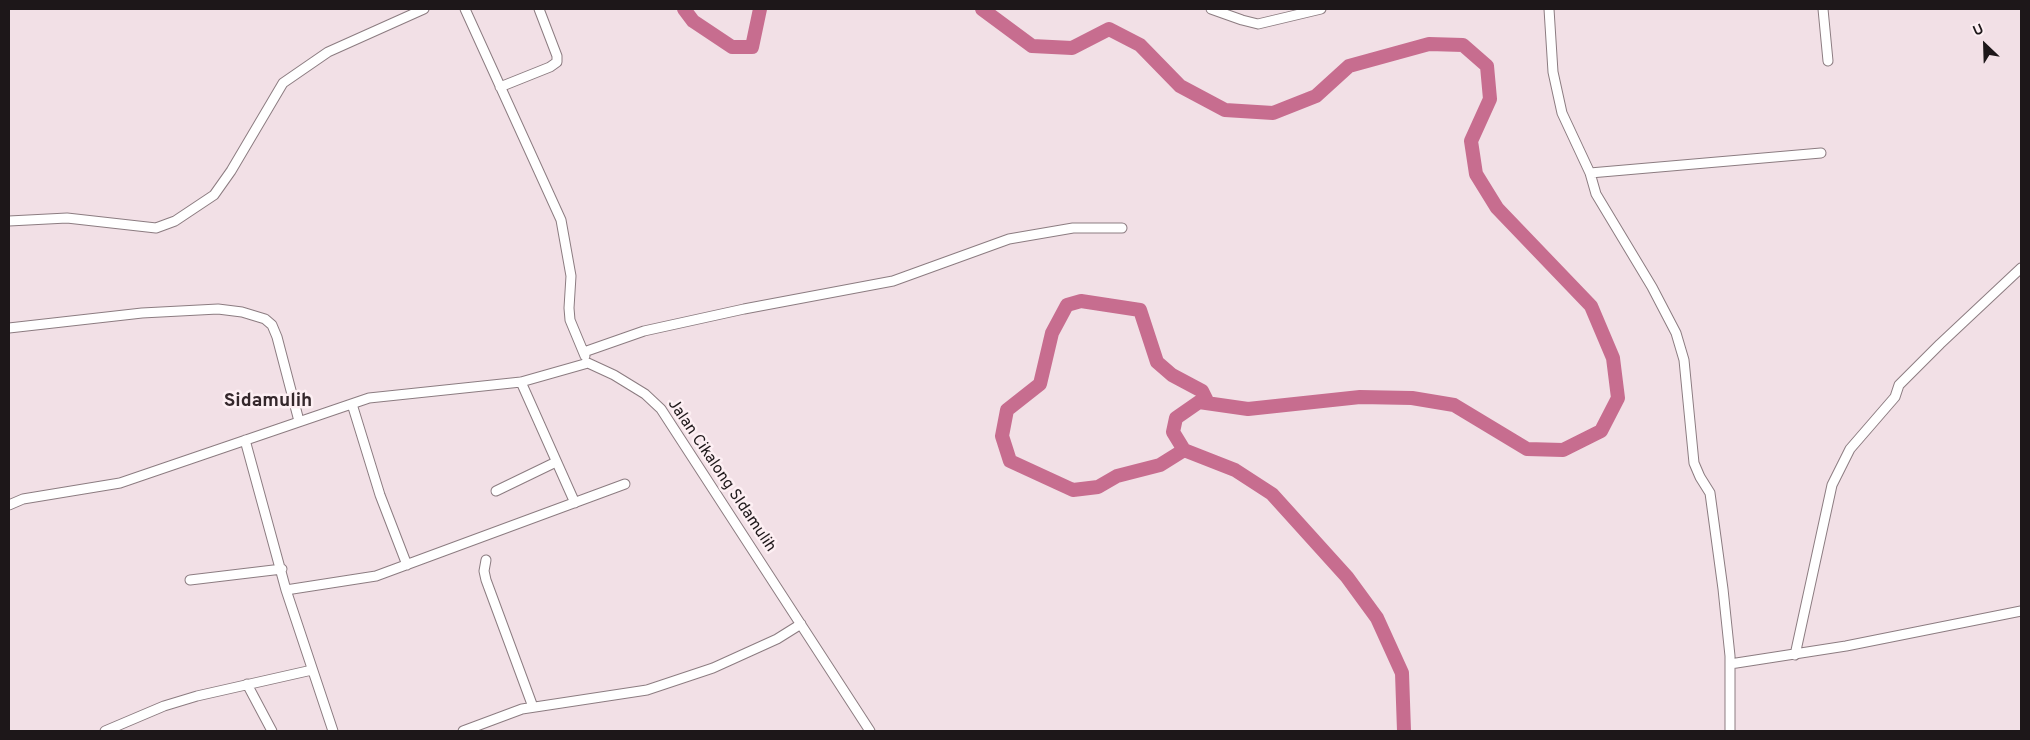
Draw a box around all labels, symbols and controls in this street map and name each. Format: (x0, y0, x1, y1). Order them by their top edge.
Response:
north arrow (1960, 20, 2010, 70)
text: U (1971, 21, 1987, 41)
district label: Sidamulih (224, 391, 312, 413)
street label: Jalan Cikalong SIdamulih (663, 396, 779, 556)

